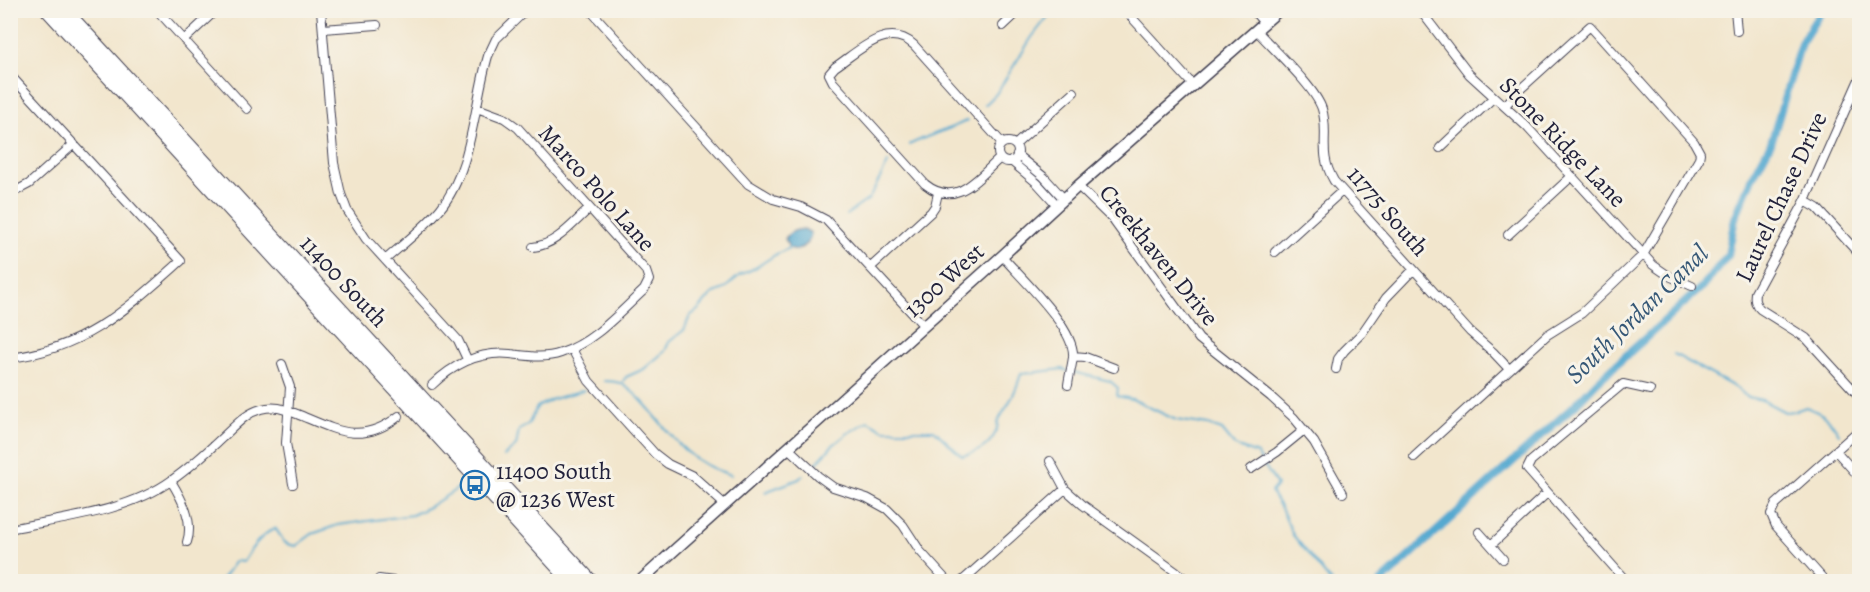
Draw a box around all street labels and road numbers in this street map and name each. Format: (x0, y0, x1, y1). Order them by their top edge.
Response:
street label: Stone Ridge Lane (1492, 70, 1634, 214)
street label: Laurel Chase Drive (1727, 107, 1835, 287)
street label: Marco Polo Lane (531, 118, 663, 258)
street label: 11775 South (1340, 159, 1436, 263)
street label: Creekhaven Drive (1092, 178, 1226, 332)
street label: 11400 South (293, 228, 395, 334)
street label: 1300 West (897, 235, 991, 324)

